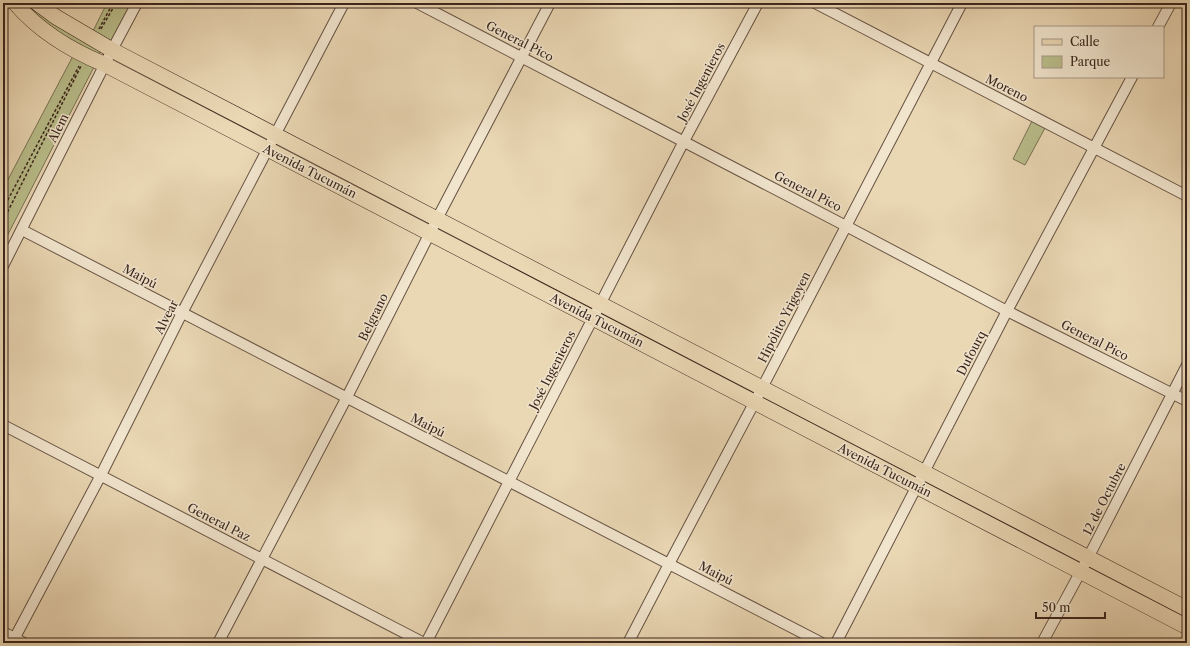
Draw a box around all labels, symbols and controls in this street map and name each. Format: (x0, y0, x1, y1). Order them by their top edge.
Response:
street label: General Pico (484, 18, 556, 64)
legend (1034, 26, 1164, 78)
text: Calle (1070, 34, 1100, 49)
street label: José Ingenieros (673, 40, 728, 126)
text: Parque (1070, 54, 1111, 69)
street label: Moreno (983, 71, 1031, 105)
street label: Alem (44, 111, 72, 146)
street label: Avenida Tucumán (260, 140, 360, 201)
street label: General Pico (772, 168, 844, 214)
street label: Maipú (120, 261, 160, 292)
street label: Hipólito Yrigoyen (755, 268, 814, 365)
street label: Avenida Tucumán (547, 289, 647, 350)
street label: Belgrano (355, 291, 391, 343)
street label: Alvear (151, 297, 181, 338)
street label: General Pico (1059, 317, 1131, 363)
street label: Dufourq (953, 327, 989, 378)
street label: José Ingenieros (525, 328, 578, 414)
street label: Maipú (408, 410, 448, 440)
street label: Avenida Tucumán (835, 439, 935, 500)
street label: 12 de Octubre (1079, 460, 1129, 538)
street label: General Paz (185, 500, 253, 544)
street label: Maipú (696, 558, 736, 588)
scale bar (1036, 594, 1105, 620)
text: 50 m (1042, 600, 1071, 615)

